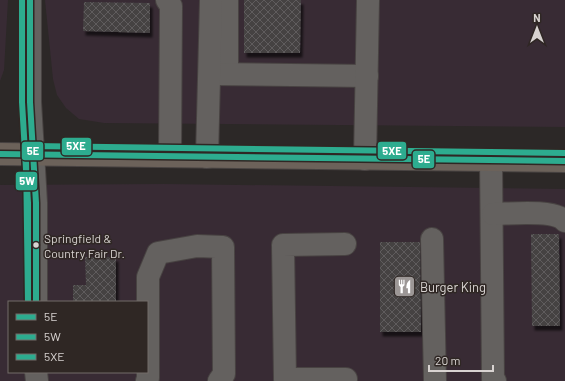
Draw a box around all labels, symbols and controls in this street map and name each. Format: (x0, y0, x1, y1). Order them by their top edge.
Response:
north arrow (517, 8, 557, 48)
text: N (533, 11, 541, 24)
line badge: 5XE (61, 137, 92, 156)
text: 5XE (66, 139, 86, 152)
line badge: 5E (21, 141, 44, 161)
line badge: 5XE (377, 141, 407, 160)
text: 5E (27, 144, 40, 157)
text: 5XE (382, 144, 402, 157)
line badge: 5E (412, 150, 435, 169)
text: 5E (418, 152, 431, 165)
line badge: 5W (15, 171, 38, 191)
text: 5W (19, 174, 35, 187)
place label: Springfield & Country Fair Dr. (44, 231, 125, 260)
marker: Springfield & Country Fair Dr. (31, 240, 41, 250)
restaurant icon: Burger King (391, 274, 417, 300)
place label: Burger King (420, 279, 486, 295)
legend (8, 301, 148, 373)
text: 5E (44, 309, 57, 323)
text: 5W (44, 329, 61, 343)
scale bar (429, 347, 493, 373)
text: 5XE (44, 349, 64, 363)
text: 20 m (435, 353, 461, 367)

